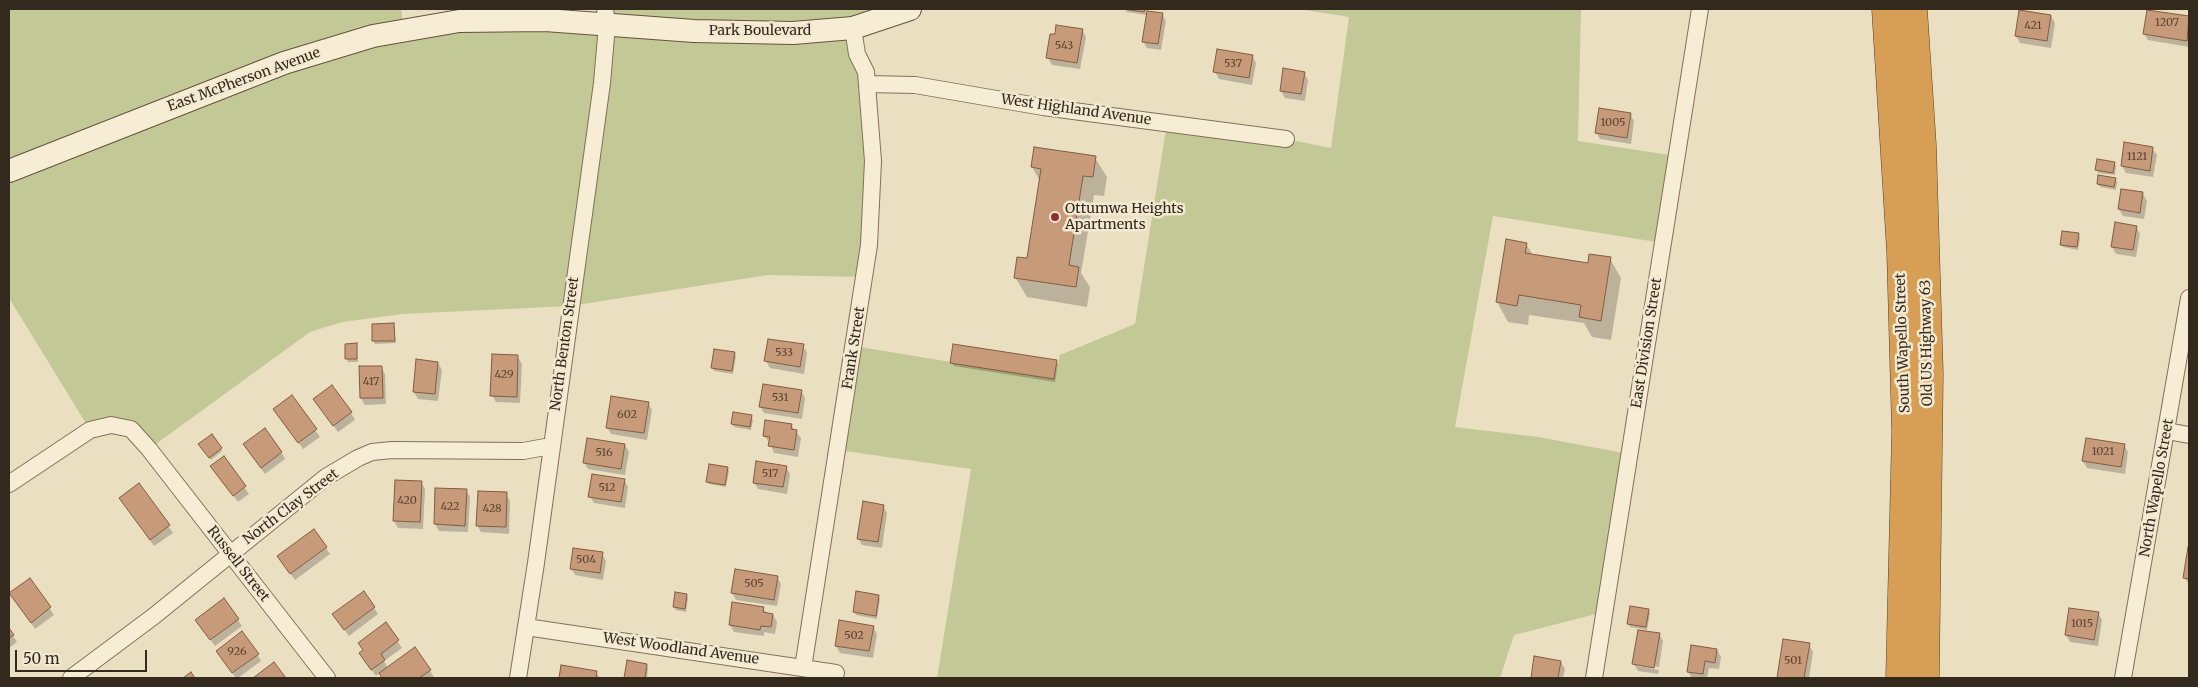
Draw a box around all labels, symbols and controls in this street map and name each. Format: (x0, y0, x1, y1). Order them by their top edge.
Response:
house number: 1207 (2155, 16, 2179, 30)
house number: 421 (2024, 19, 2042, 33)
street label: Park Boulevard (709, 23, 811, 39)
house number: 543 (1055, 39, 1073, 53)
street label: East McPherson Avenue (165, 45, 323, 115)
house number: 537 (1224, 57, 1242, 71)
street label: West Highland Avenue (1000, 91, 1152, 129)
house number: 1005 (1601, 116, 1625, 130)
house number: 1121 (2127, 150, 2147, 164)
place label: Ottumwa Heights Apartments (1065, 201, 1184, 233)
marker: Ottumwa Heights Apartments (1049, 211, 1061, 223)
street label: South Wapello Street (1892, 273, 1914, 413)
street label: North Benton Street (547, 276, 583, 412)
street label: East Division Street (1628, 277, 1666, 409)
street label: Old US Highway 63 (1917, 280, 1937, 406)
street label: Frank Street (839, 306, 869, 390)
house number: 533 (775, 346, 793, 360)
house number: 429 (494, 368, 514, 382)
house number: 417 (363, 375, 379, 389)
house number: 531 (772, 391, 788, 405)
house number: 602 (617, 408, 637, 422)
street label: North Wapello Street (2137, 417, 2177, 559)
house number: 1021 (2092, 445, 2114, 459)
house number: 516 (595, 446, 613, 460)
street label: North Clay Street (240, 466, 342, 548)
house number: 517 (762, 467, 778, 481)
house number: 512 (598, 481, 616, 495)
house number: 420 (397, 494, 417, 508)
house number: 422 (440, 500, 460, 514)
house number: 428 (482, 502, 502, 516)
street label: Russell Street (203, 523, 273, 605)
house number: 504 (576, 553, 596, 567)
house number: 505 (744, 577, 764, 591)
house number: 1015 (2071, 617, 2093, 631)
house number: 502 (844, 629, 864, 643)
street label: West Woodland Avenue (602, 630, 760, 668)
scale bar (18, 640, 150, 672)
house number: 926 (227, 645, 247, 659)
text: 50 m (23, 649, 60, 668)
house number: 501 (1784, 654, 1802, 668)

